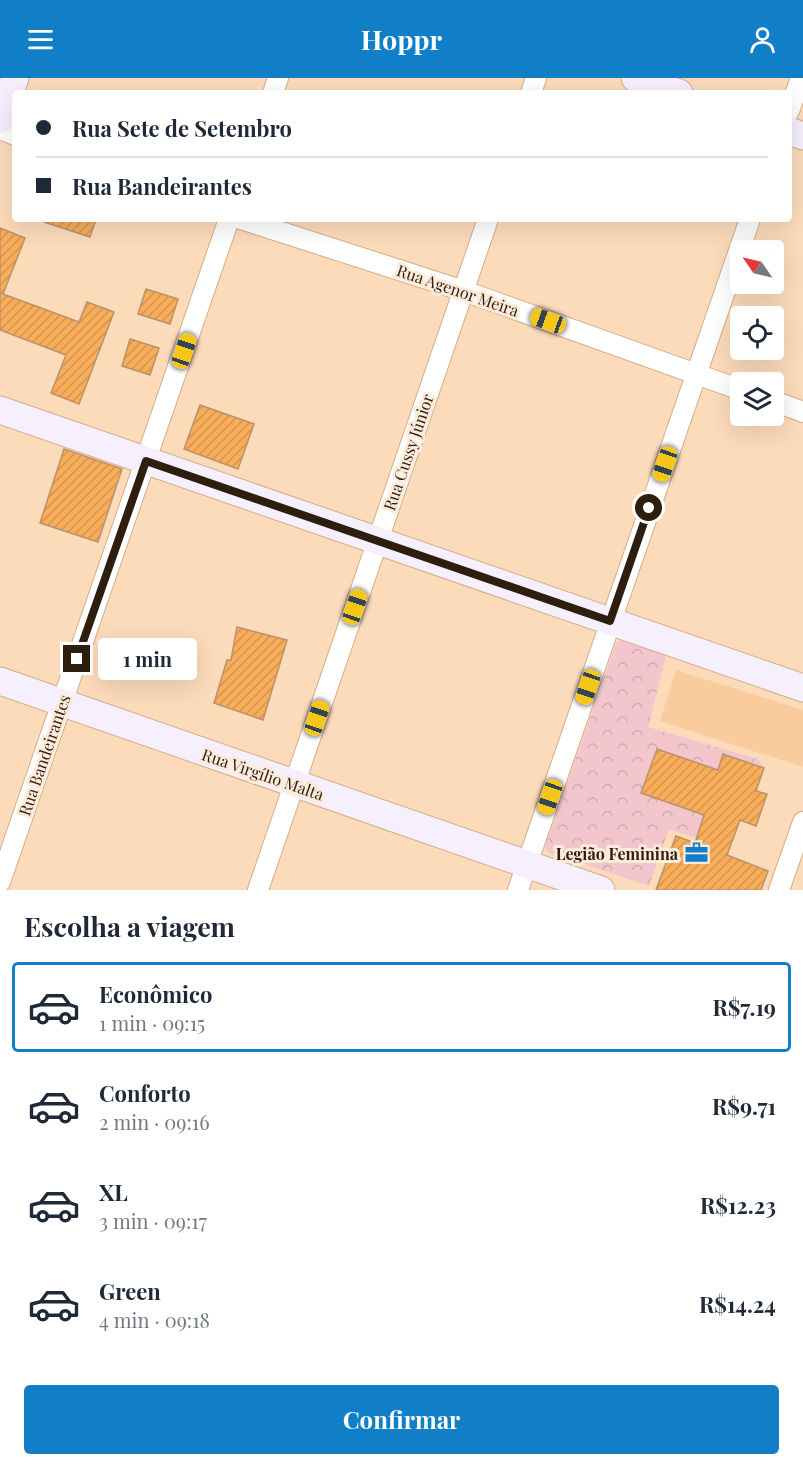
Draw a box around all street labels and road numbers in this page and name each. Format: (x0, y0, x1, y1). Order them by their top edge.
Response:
street label: Rua Agenor Meira (394, 259, 522, 321)
street label: Rua Cussy Júnior (378, 391, 438, 513)
street label: Rua Bandeirantes (13, 692, 75, 818)
street label: Rua Virgílio Malta (199, 743, 327, 805)

